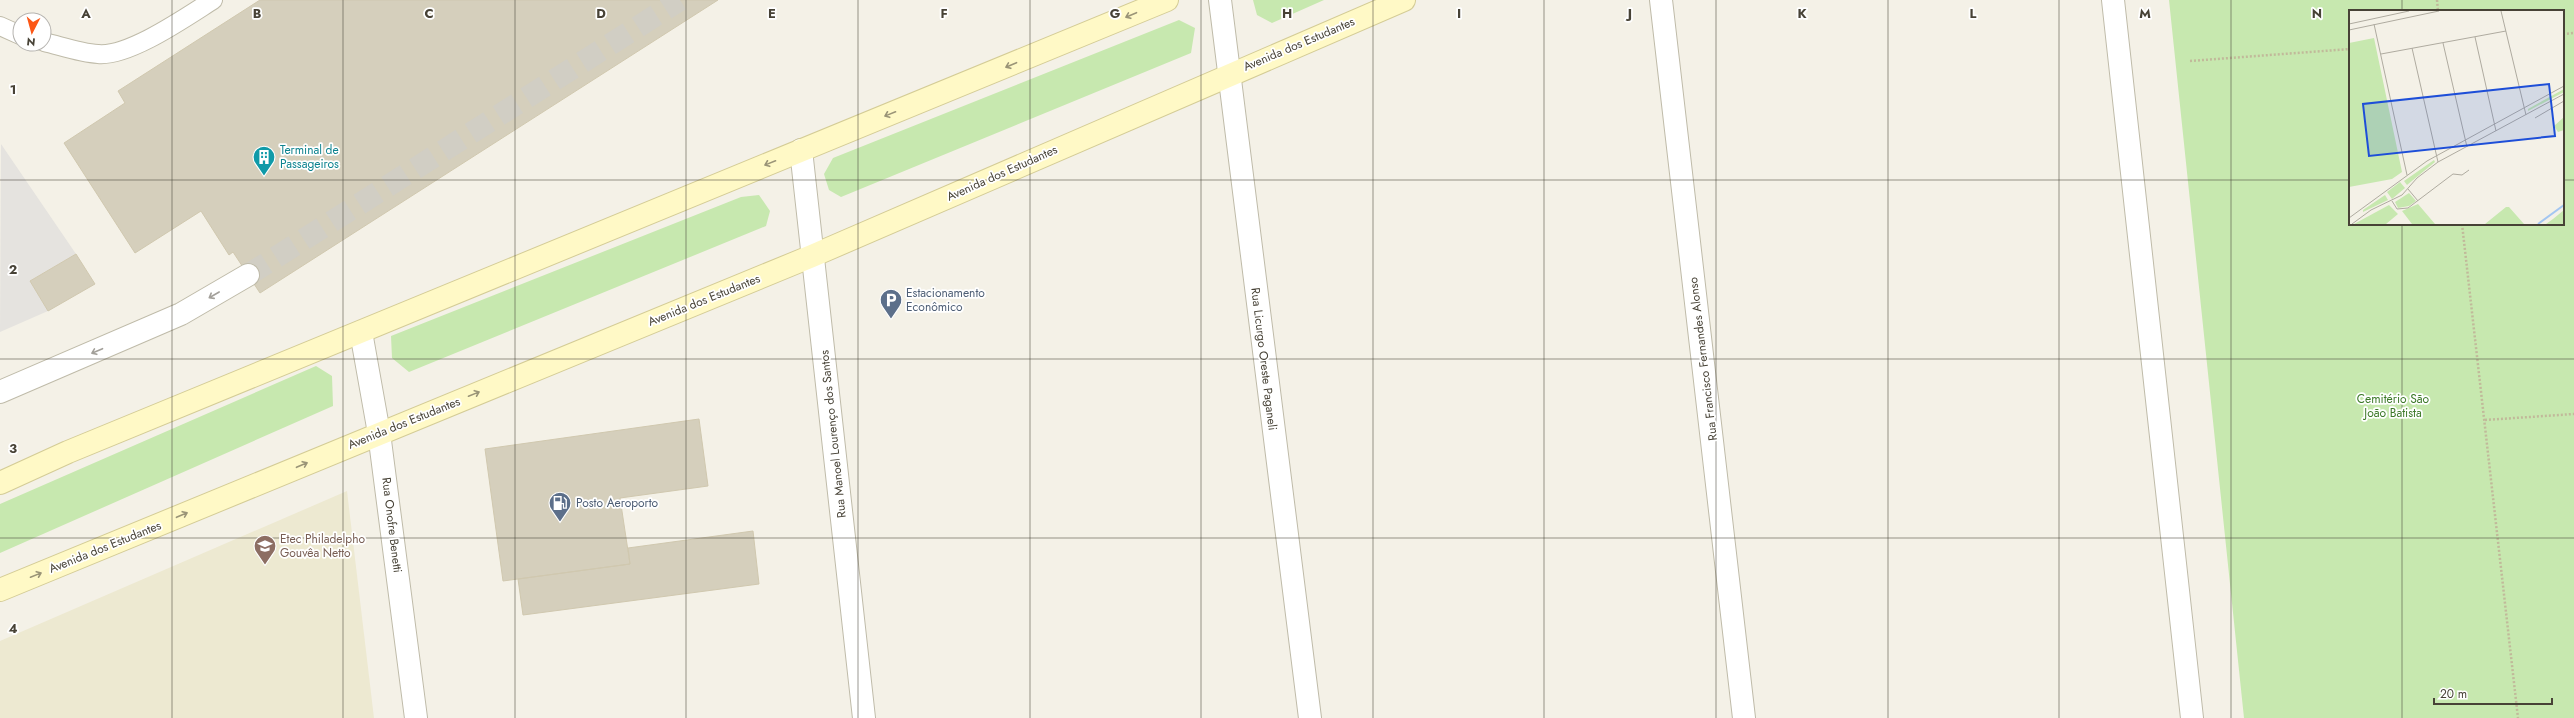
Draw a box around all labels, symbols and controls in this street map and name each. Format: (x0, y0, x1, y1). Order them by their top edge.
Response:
text: A (80, 4, 91, 23)
text: B (253, 4, 262, 23)
text: C (424, 4, 434, 23)
text: D (596, 4, 606, 23)
text: E (768, 4, 776, 23)
text: F (940, 4, 948, 23)
text: G (1110, 4, 1121, 23)
text: H (1282, 4, 1292, 23)
text: I (1457, 4, 1461, 23)
text: J (1625, 4, 1632, 23)
text: K (1797, 4, 1807, 23)
text: L (1970, 4, 1977, 23)
text: M (2139, 4, 2151, 23)
text: N (2312, 4, 2322, 23)
inset map (2349, 10, 2564, 225)
north arrow (12, 12, 52, 52)
one-way arrow (1125, 12, 1137, 19)
street label: Avenida dos Estudantes (1240, 12, 1358, 76)
text: N (26, 34, 36, 50)
one-way arrow (1005, 62, 1017, 69)
text: 1 (10, 80, 16, 99)
one-way arrow (885, 111, 897, 119)
street label: Avenida dos Estudantes (944, 140, 1060, 206)
place label: Terminal de Passageiros (280, 141, 339, 173)
building icon: Terminal de Passageiros (251, 144, 277, 177)
one-way arrow (764, 159, 776, 167)
text: 2 (9, 260, 17, 279)
street label: Avenida dos Estudantes (645, 269, 763, 331)
street label: Rua Francisco Fernandes Alonso (1684, 276, 1722, 442)
place label: Estacionamento Econômico (906, 284, 985, 316)
street label: Rua Licurgo Oreste Paganeli (1246, 286, 1282, 432)
parking icon: Estacionamento Econômico (878, 287, 904, 320)
one-way arrow (208, 291, 220, 299)
one-way arrow (91, 347, 103, 355)
street label: Rua Manoel Lourenço dos Santos (815, 349, 851, 519)
one-way arrow (468, 390, 480, 397)
park label: Cemitério São João Batista (2357, 390, 2430, 422)
street label: Avenida dos Estudantes (345, 392, 463, 454)
text: 3 (9, 439, 17, 458)
one-way arrow (296, 461, 308, 468)
street label: Rua Onofre Benetti (377, 476, 407, 574)
fuel station icon: Posto Aeroporto (547, 490, 573, 523)
place label: Posto Aeroporto (576, 494, 659, 512)
one-way arrow (176, 511, 188, 518)
street label: Avenida dos Estudantes (46, 516, 164, 578)
place label: Etec Philadelpho Gouvêa Netto (280, 530, 365, 562)
school or university icon: Etec Philadelpho Gouvêa Netto (252, 533, 278, 566)
one-way arrow (30, 571, 42, 579)
text: 4 (8, 619, 18, 638)
scale bar (2434, 680, 2552, 706)
text: 20 m (2440, 685, 2467, 703)

